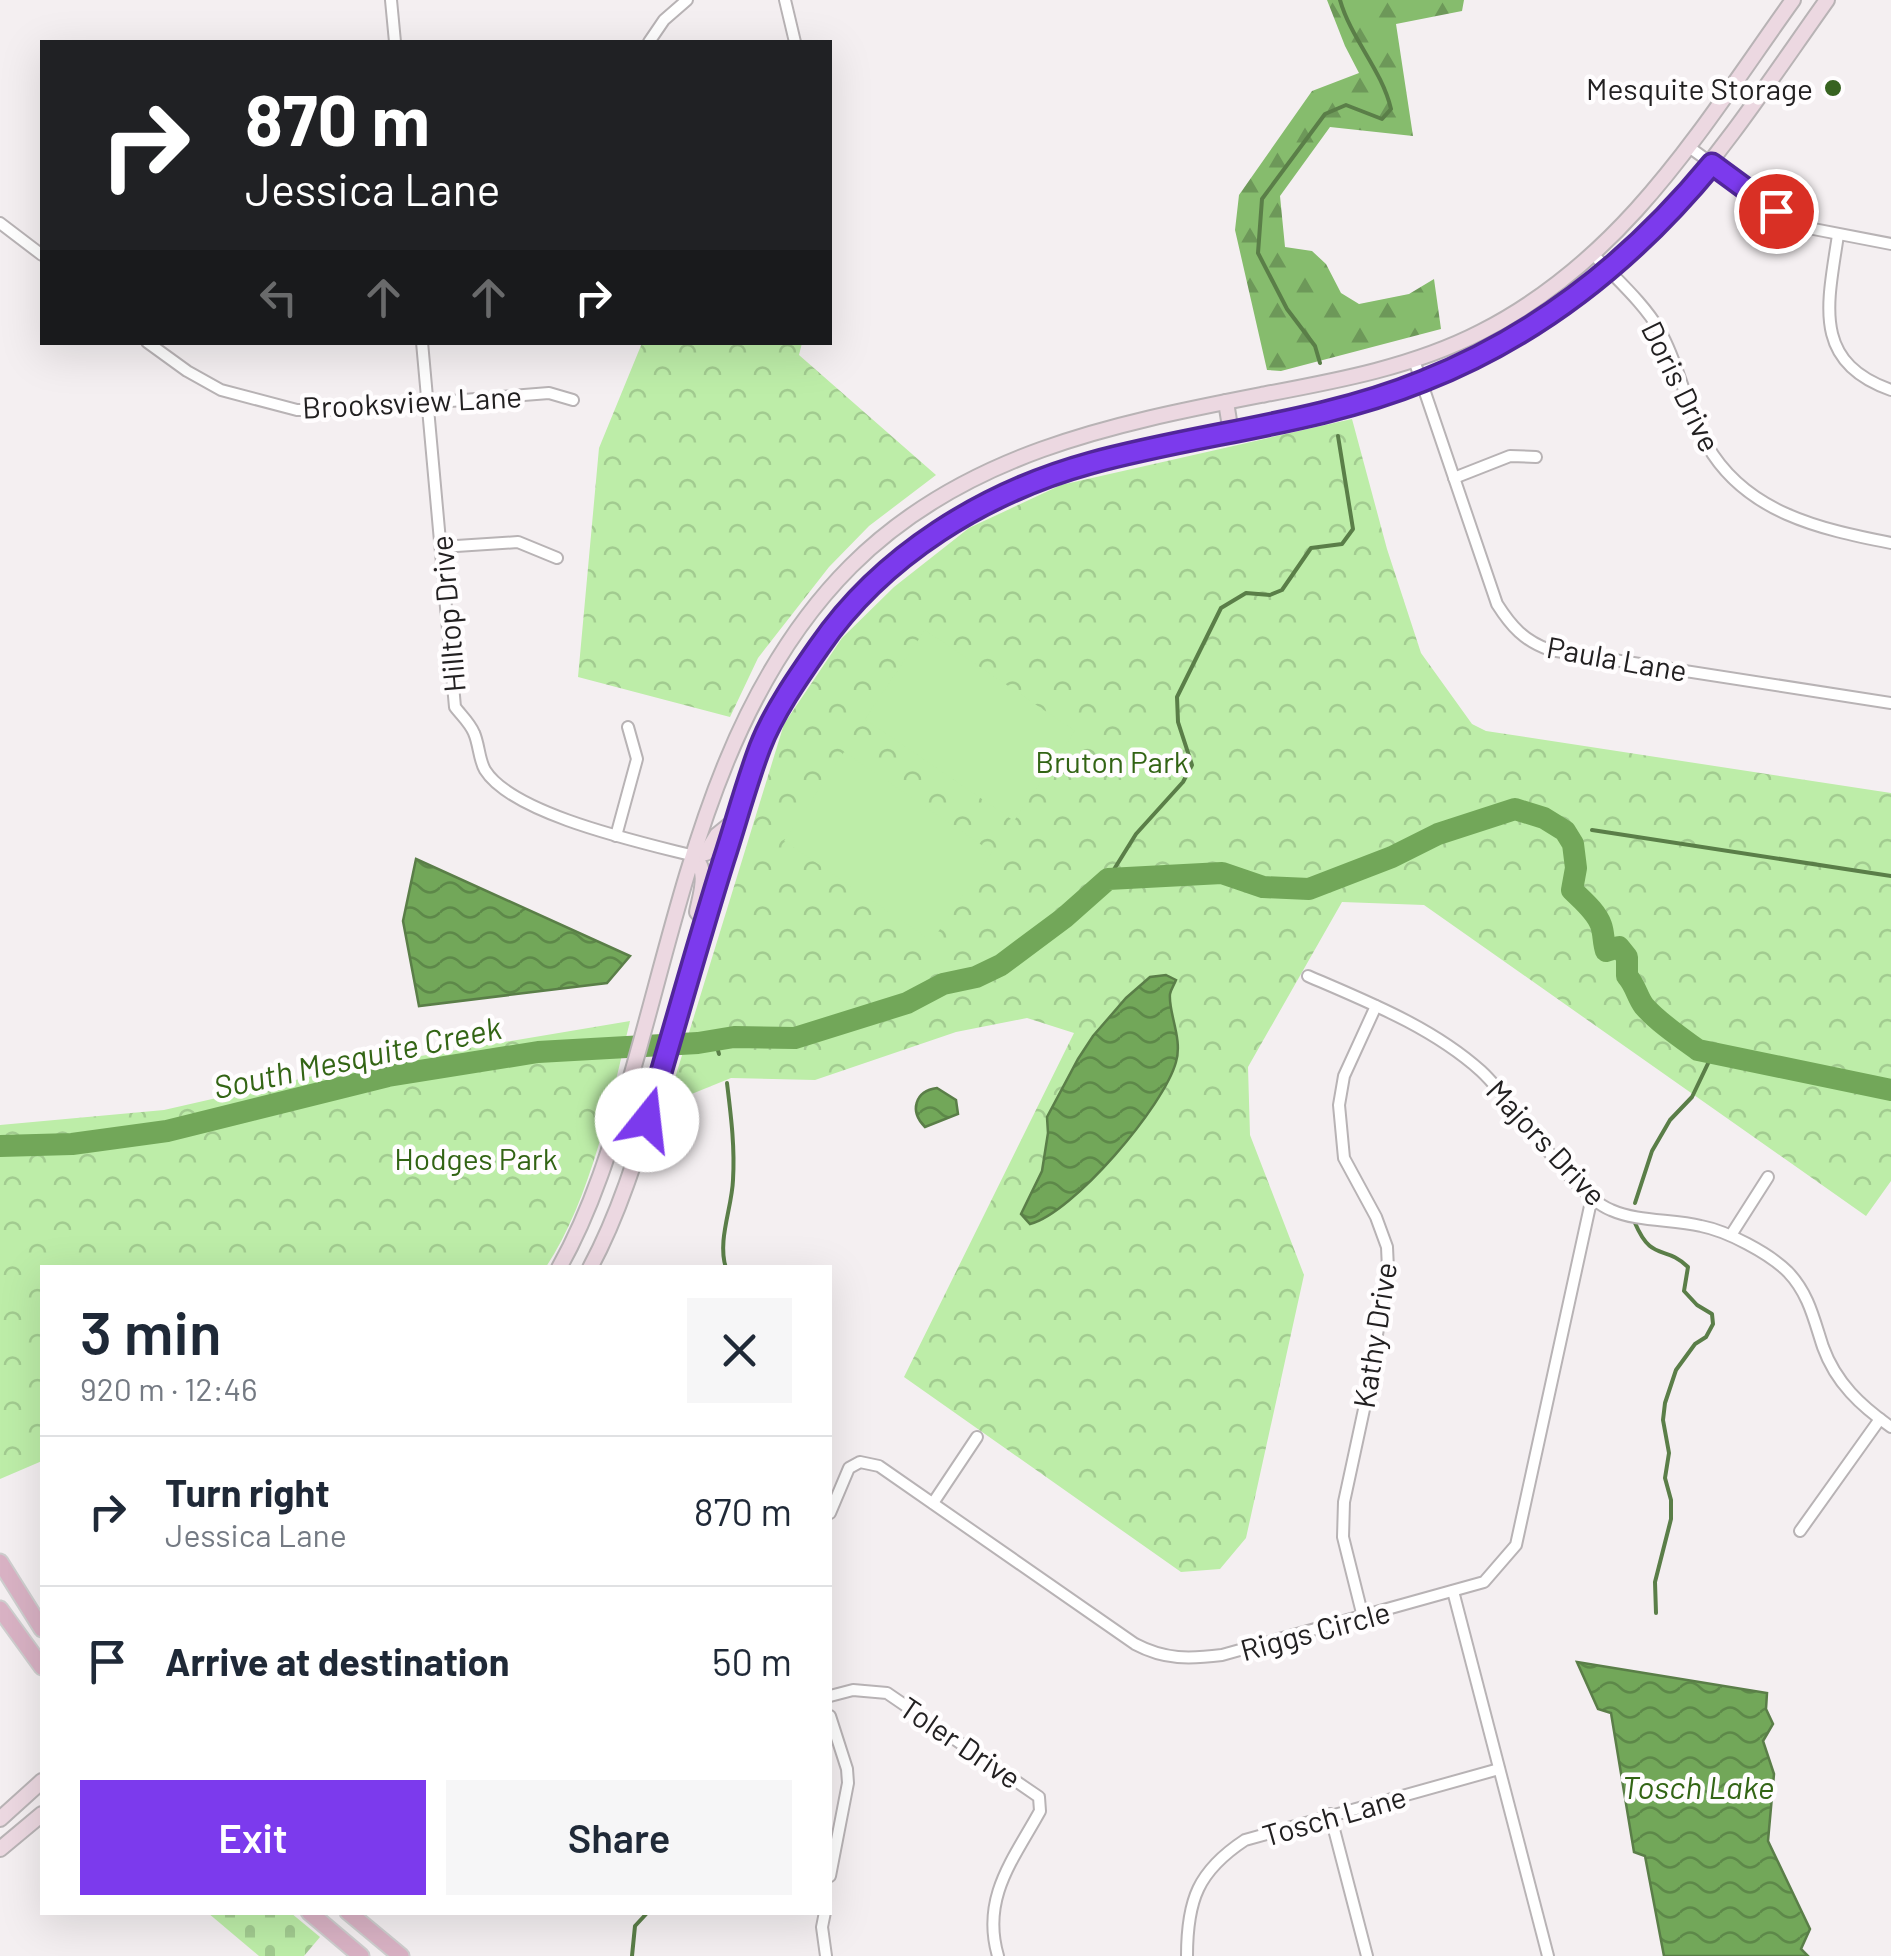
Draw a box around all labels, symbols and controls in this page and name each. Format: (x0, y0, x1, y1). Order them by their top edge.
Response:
place label: Mesquite Storage (1586, 70, 1813, 106)
text: 870 m (245, 76, 430, 160)
marker: Mesquite Storage (1822, 77, 1844, 99)
icon: right (80, 80, 210, 210)
text: Jessica Lane (245, 161, 501, 215)
pin (1734, 169, 1819, 254)
icon: arrive (1749, 184, 1804, 239)
icon: left (251, 270, 306, 325)
icon: ahead (356, 270, 411, 325)
icon: ahead (461, 270, 516, 325)
icon: right (566, 270, 621, 325)
street label: Doris Drive (1635, 315, 1729, 457)
street label: Brooksview Lane (301, 377, 523, 425)
street label: Hilltop Drive (422, 534, 472, 694)
street label: Paula Lane (1544, 628, 1690, 688)
park label: Bruton Park (1035, 743, 1189, 779)
water label: South Mesquite Creek (210, 1007, 505, 1105)
position arrow (595, 1068, 699, 1172)
street label: Majors Drive (1480, 1072, 1614, 1212)
park label: Hodges Park (394, 1140, 558, 1176)
street label: Kathy Drive (1345, 1260, 1403, 1410)
text: 3 min (80, 1295, 222, 1367)
button: close (687, 1298, 792, 1403)
text: 920 m · 12:46 (80, 1369, 258, 1407)
text: Turn right (165, 1469, 330, 1515)
icon: right (80, 1484, 135, 1539)
text: 870 m (694, 1488, 792, 1534)
text: Jessica Lane (165, 1515, 347, 1553)
street label: Riggs Circle (1236, 1593, 1394, 1667)
icon: arrive (80, 1634, 135, 1689)
text: Arrive at destination (165, 1638, 510, 1684)
text: 50 m (712, 1638, 792, 1684)
street label: Toler Drive (894, 1688, 1028, 1796)
water label: Tosch Lake (1622, 1767, 1774, 1805)
street label: Tosch Lane (1258, 1777, 1410, 1853)
button: Exit (80, 1780, 426, 1895)
button: Share (446, 1780, 792, 1895)

